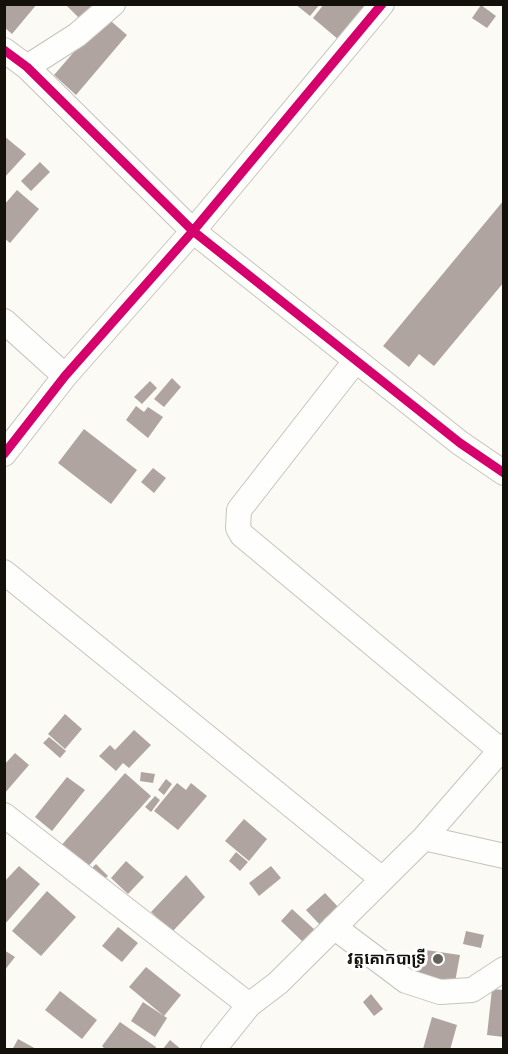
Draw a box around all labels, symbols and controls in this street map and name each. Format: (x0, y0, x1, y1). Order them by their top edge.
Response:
place label: វត្តគោកបាទ្រី (347, 949, 426, 969)
marker: វត្តគោកបាទ្រី (431, 952, 445, 966)

